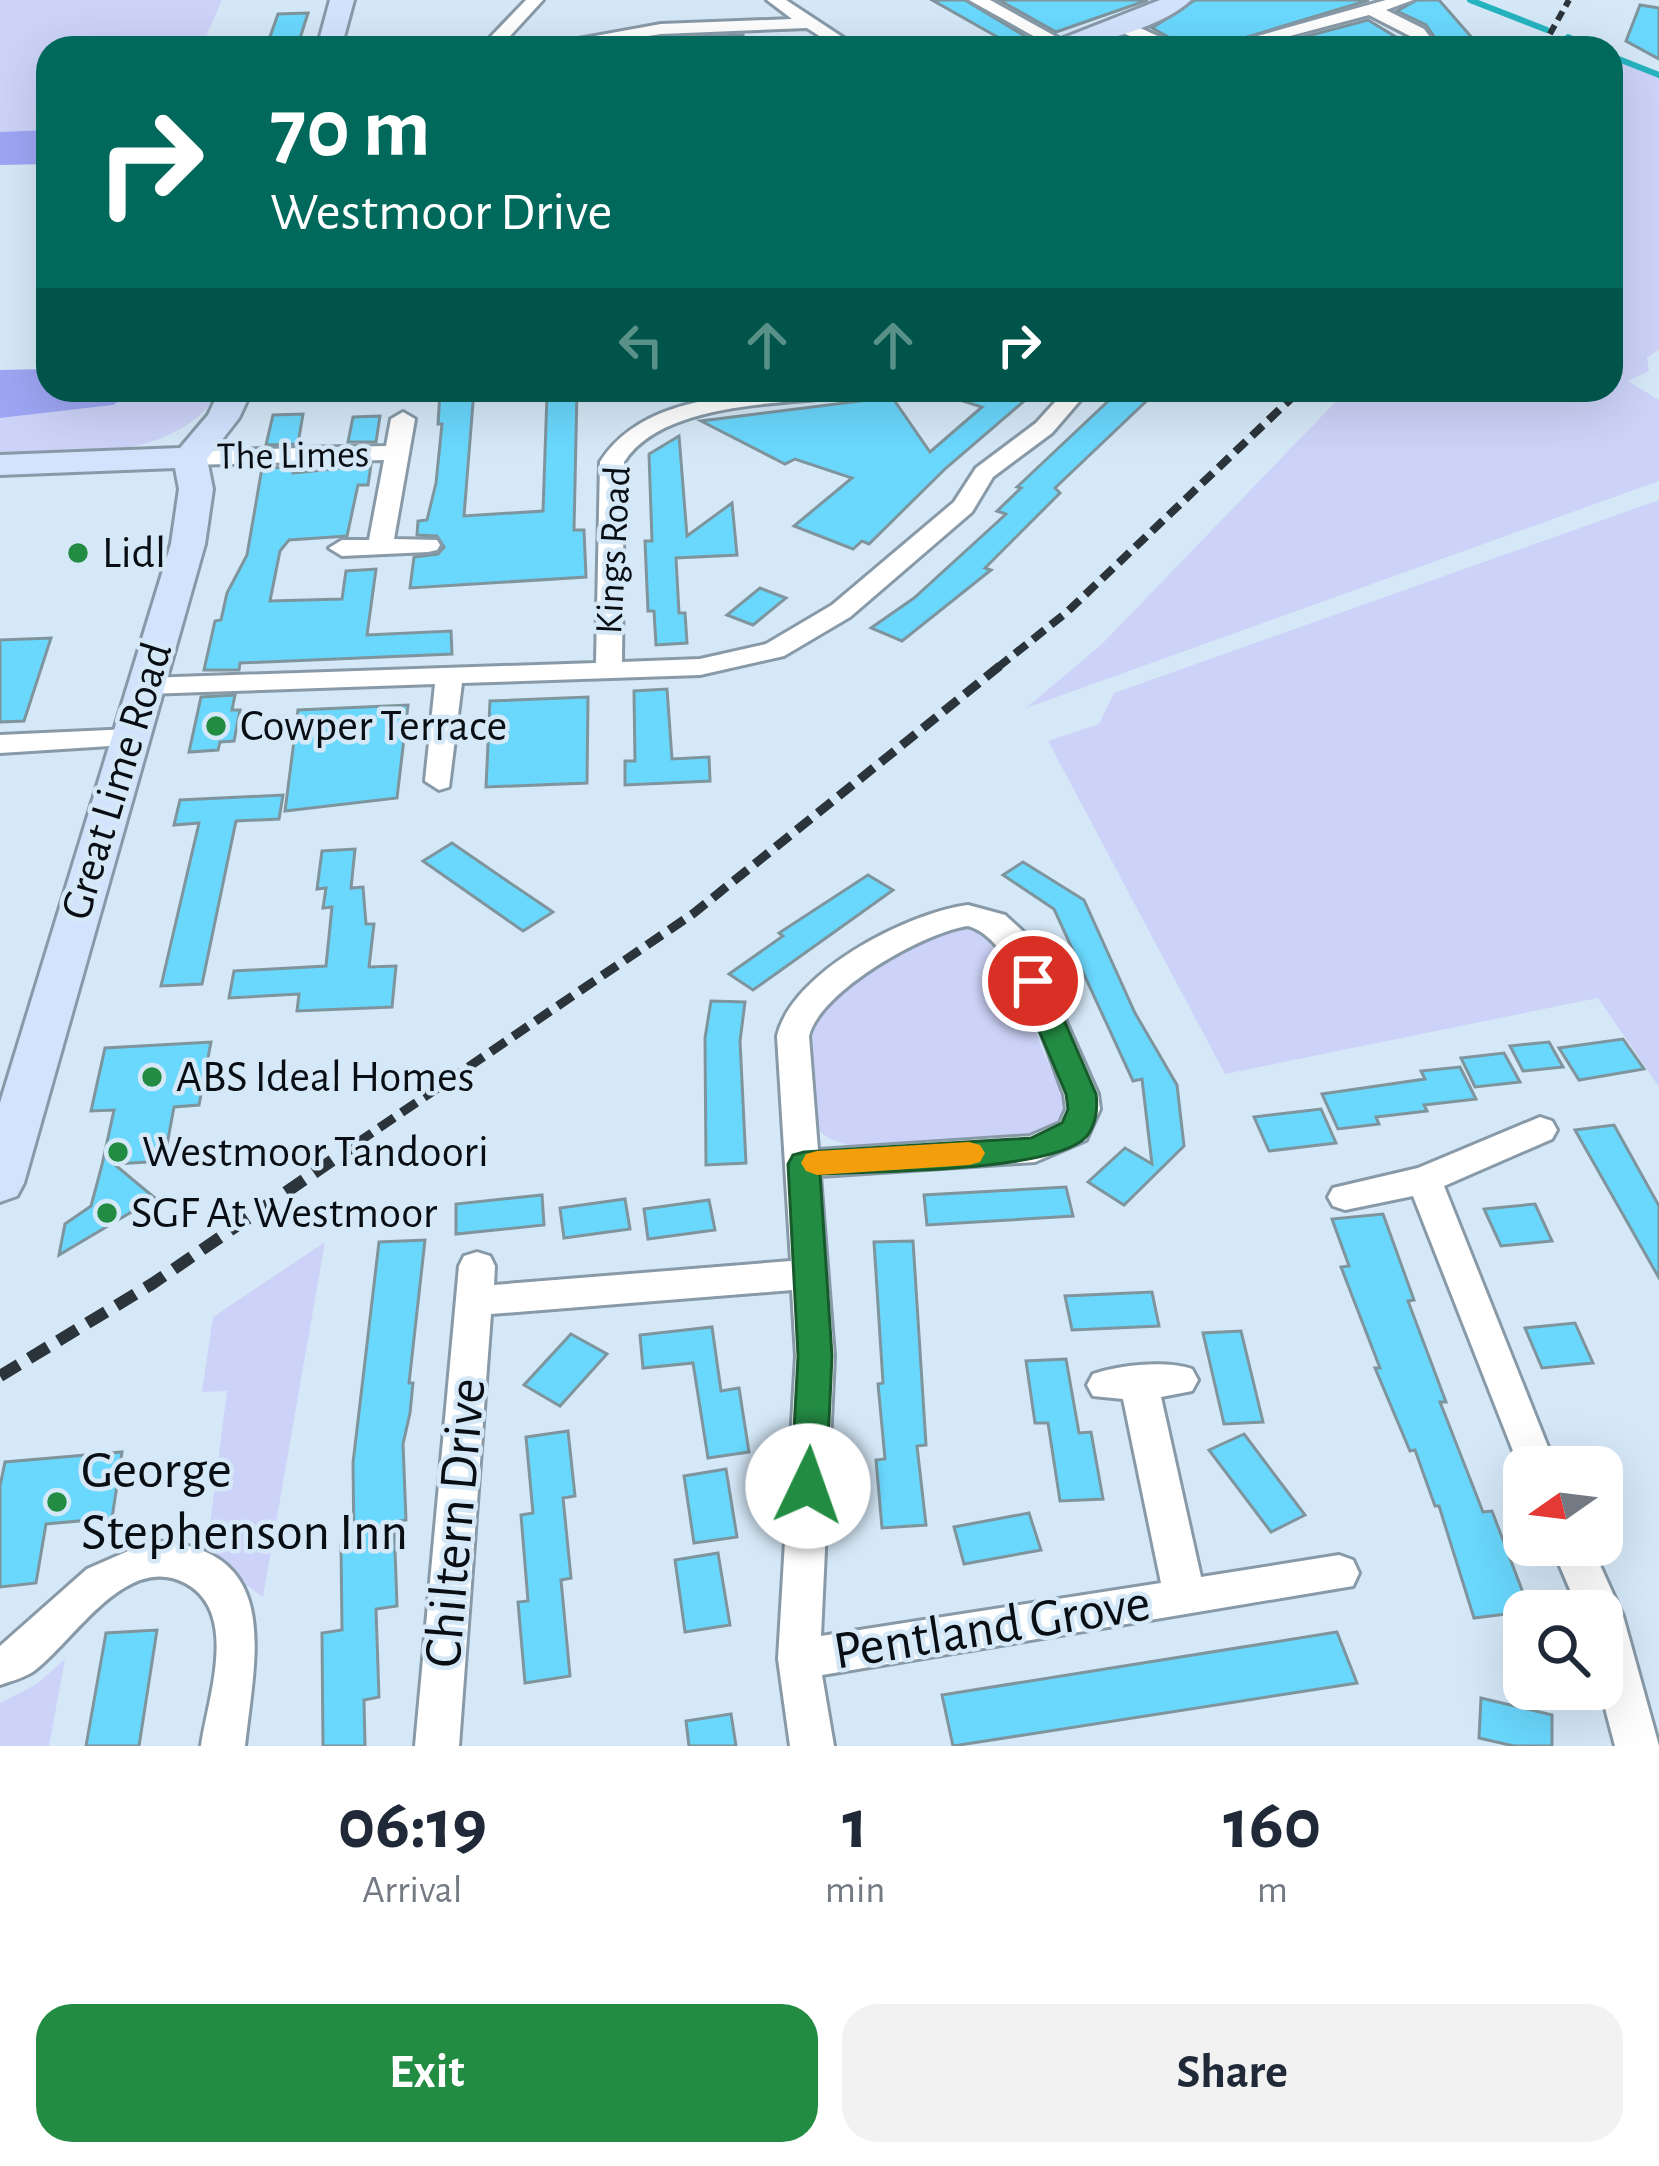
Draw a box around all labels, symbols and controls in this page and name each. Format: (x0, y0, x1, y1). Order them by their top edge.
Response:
icon: right (72, 84, 228, 240)
text: 70 m (270, 88, 431, 172)
text: Westmoor Drive (270, 186, 612, 240)
icon: left (608, 312, 674, 378)
icon: ahead (734, 312, 800, 378)
icon: ahead (860, 312, 926, 378)
icon: right (986, 312, 1052, 378)
street label: The Limes (216, 435, 370, 477)
street label: Kings Road (590, 465, 638, 635)
place label: Lidl (102, 531, 166, 576)
marker: Lidl (65, 540, 91, 566)
street label: Great Lime Road (53, 637, 181, 925)
place label: Cowper Terrace (240, 704, 507, 749)
marker: Cowper Terrace (203, 713, 229, 739)
pin (982, 930, 1084, 1032)
icon: arrive (1000, 948, 1066, 1014)
place label: ABS Ideal Homes (176, 1055, 474, 1100)
marker: ABS Ideal Homes (139, 1064, 165, 1090)
place label: Westmoor Tandoori (142, 1130, 489, 1175)
marker: Westmoor Tandoori (105, 1139, 131, 1165)
place label: SGF At Westmoor (131, 1191, 438, 1236)
marker: SGF At Westmoor (94, 1200, 120, 1226)
street label: Chiltern Drive (416, 1376, 496, 1670)
position arrow (745, 1423, 871, 1549)
place label: George Stephenson Inn (81, 1444, 408, 1560)
north arrow (1503, 1446, 1623, 1566)
map controls (1503, 1446, 1623, 1710)
marker: George Stephenson Inn (44, 1489, 70, 1515)
street label: Pentland Grove (830, 1576, 1154, 1680)
button: search (1503, 1590, 1623, 1710)
text: 06:19 (338, 1789, 487, 1861)
text: 1 (842, 1789, 868, 1861)
text: 160 (1223, 1789, 1321, 1861)
text: Arrival (362, 1871, 463, 1910)
text: min (825, 1871, 886, 1910)
text: m (1257, 1871, 1288, 1910)
button: Exit (36, 2004, 818, 2142)
button: Share (842, 2004, 1623, 2142)

